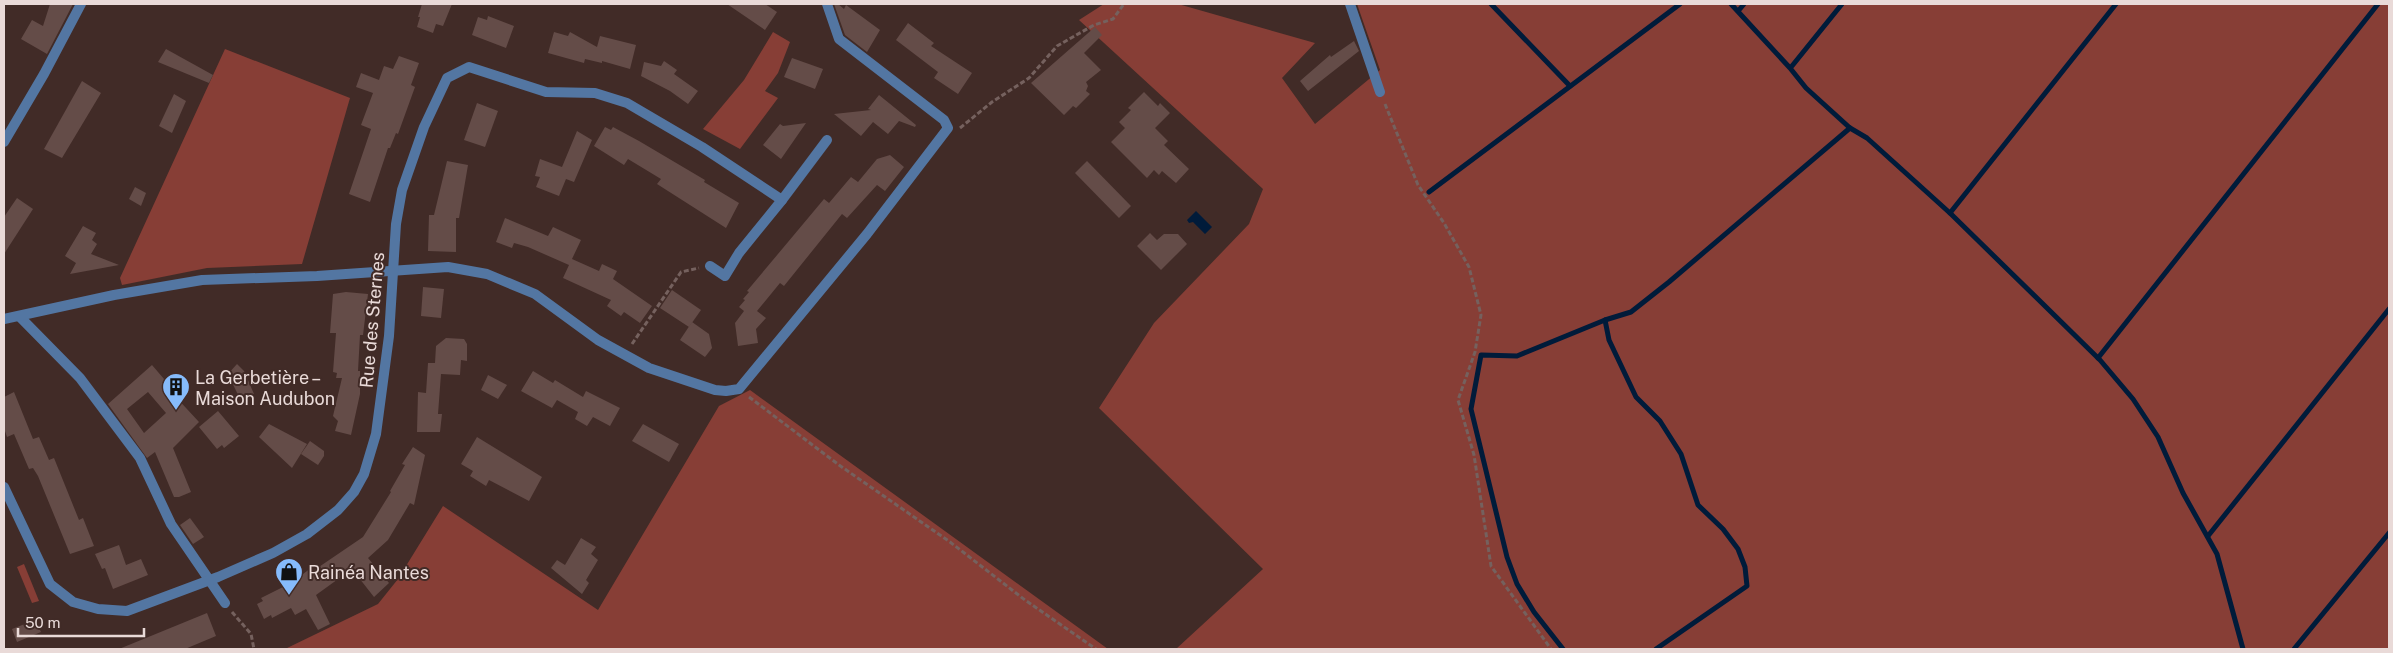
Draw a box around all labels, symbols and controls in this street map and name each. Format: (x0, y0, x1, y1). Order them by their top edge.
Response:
street label: Rue des Sternes (356, 251, 388, 389)
place label: La Gerbetière – Maison Audubon (195, 367, 335, 409)
building icon: La Gerbetière – Maison Audubon (161, 372, 191, 411)
shop icon: Rainéa Nantes (274, 557, 304, 596)
place label: Rainéa Nantes (308, 562, 429, 583)
scale bar (18, 606, 144, 638)
text: 50 m (25, 614, 60, 631)

